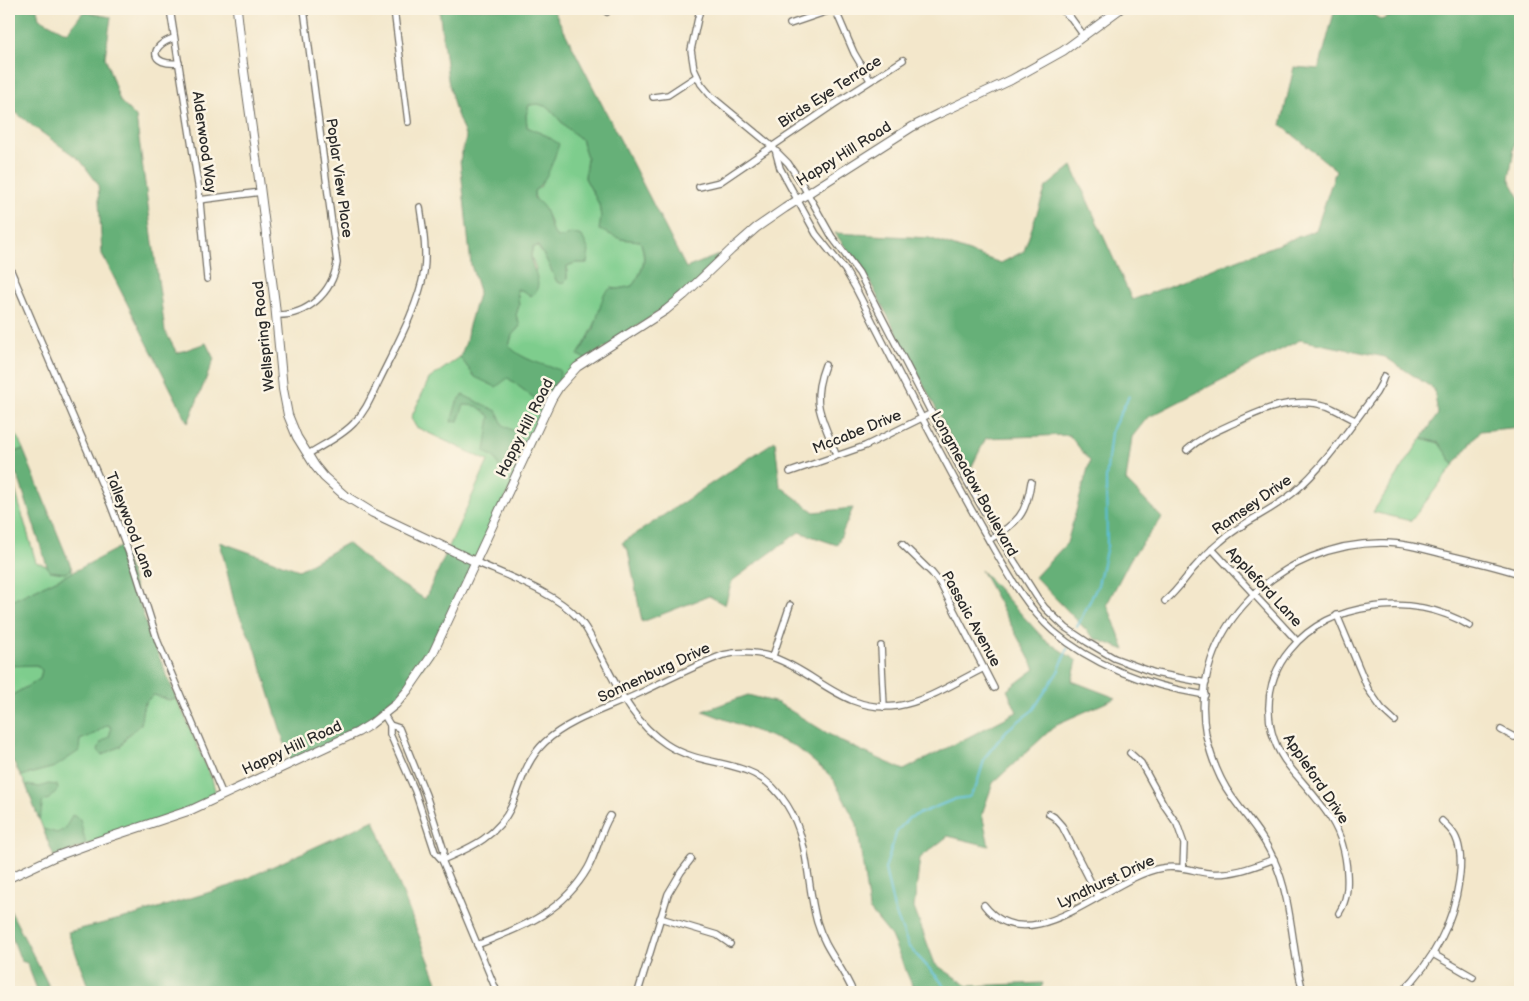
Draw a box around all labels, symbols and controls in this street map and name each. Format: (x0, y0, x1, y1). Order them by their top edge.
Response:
street label: Birds Eye Terrace (775, 51, 885, 132)
street label: Alderwood Way (187, 90, 221, 194)
street label: Poplar View Place (321, 117, 357, 239)
street label: Happy Hill Road (793, 117, 895, 191)
street label: Wellspring Road (249, 280, 279, 392)
street label: Happy Hill Road (492, 376, 558, 480)
street label: Mccabe Drive (810, 406, 904, 458)
street label: Longmeadow Boulevard (926, 408, 1022, 560)
street label: Talleywood Lane (101, 469, 159, 581)
street label: Ramsey Drive (1209, 471, 1296, 539)
street label: Appleford Lane (1222, 543, 1306, 631)
street label: Passaic Avenue (937, 568, 1005, 670)
street label: Sonnenburg Drive (595, 639, 713, 707)
street label: Happy Hill Road (239, 717, 345, 779)
street label: Appleford Drive (1279, 730, 1353, 828)
street label: Lyndhurst Drive (1054, 851, 1158, 913)

